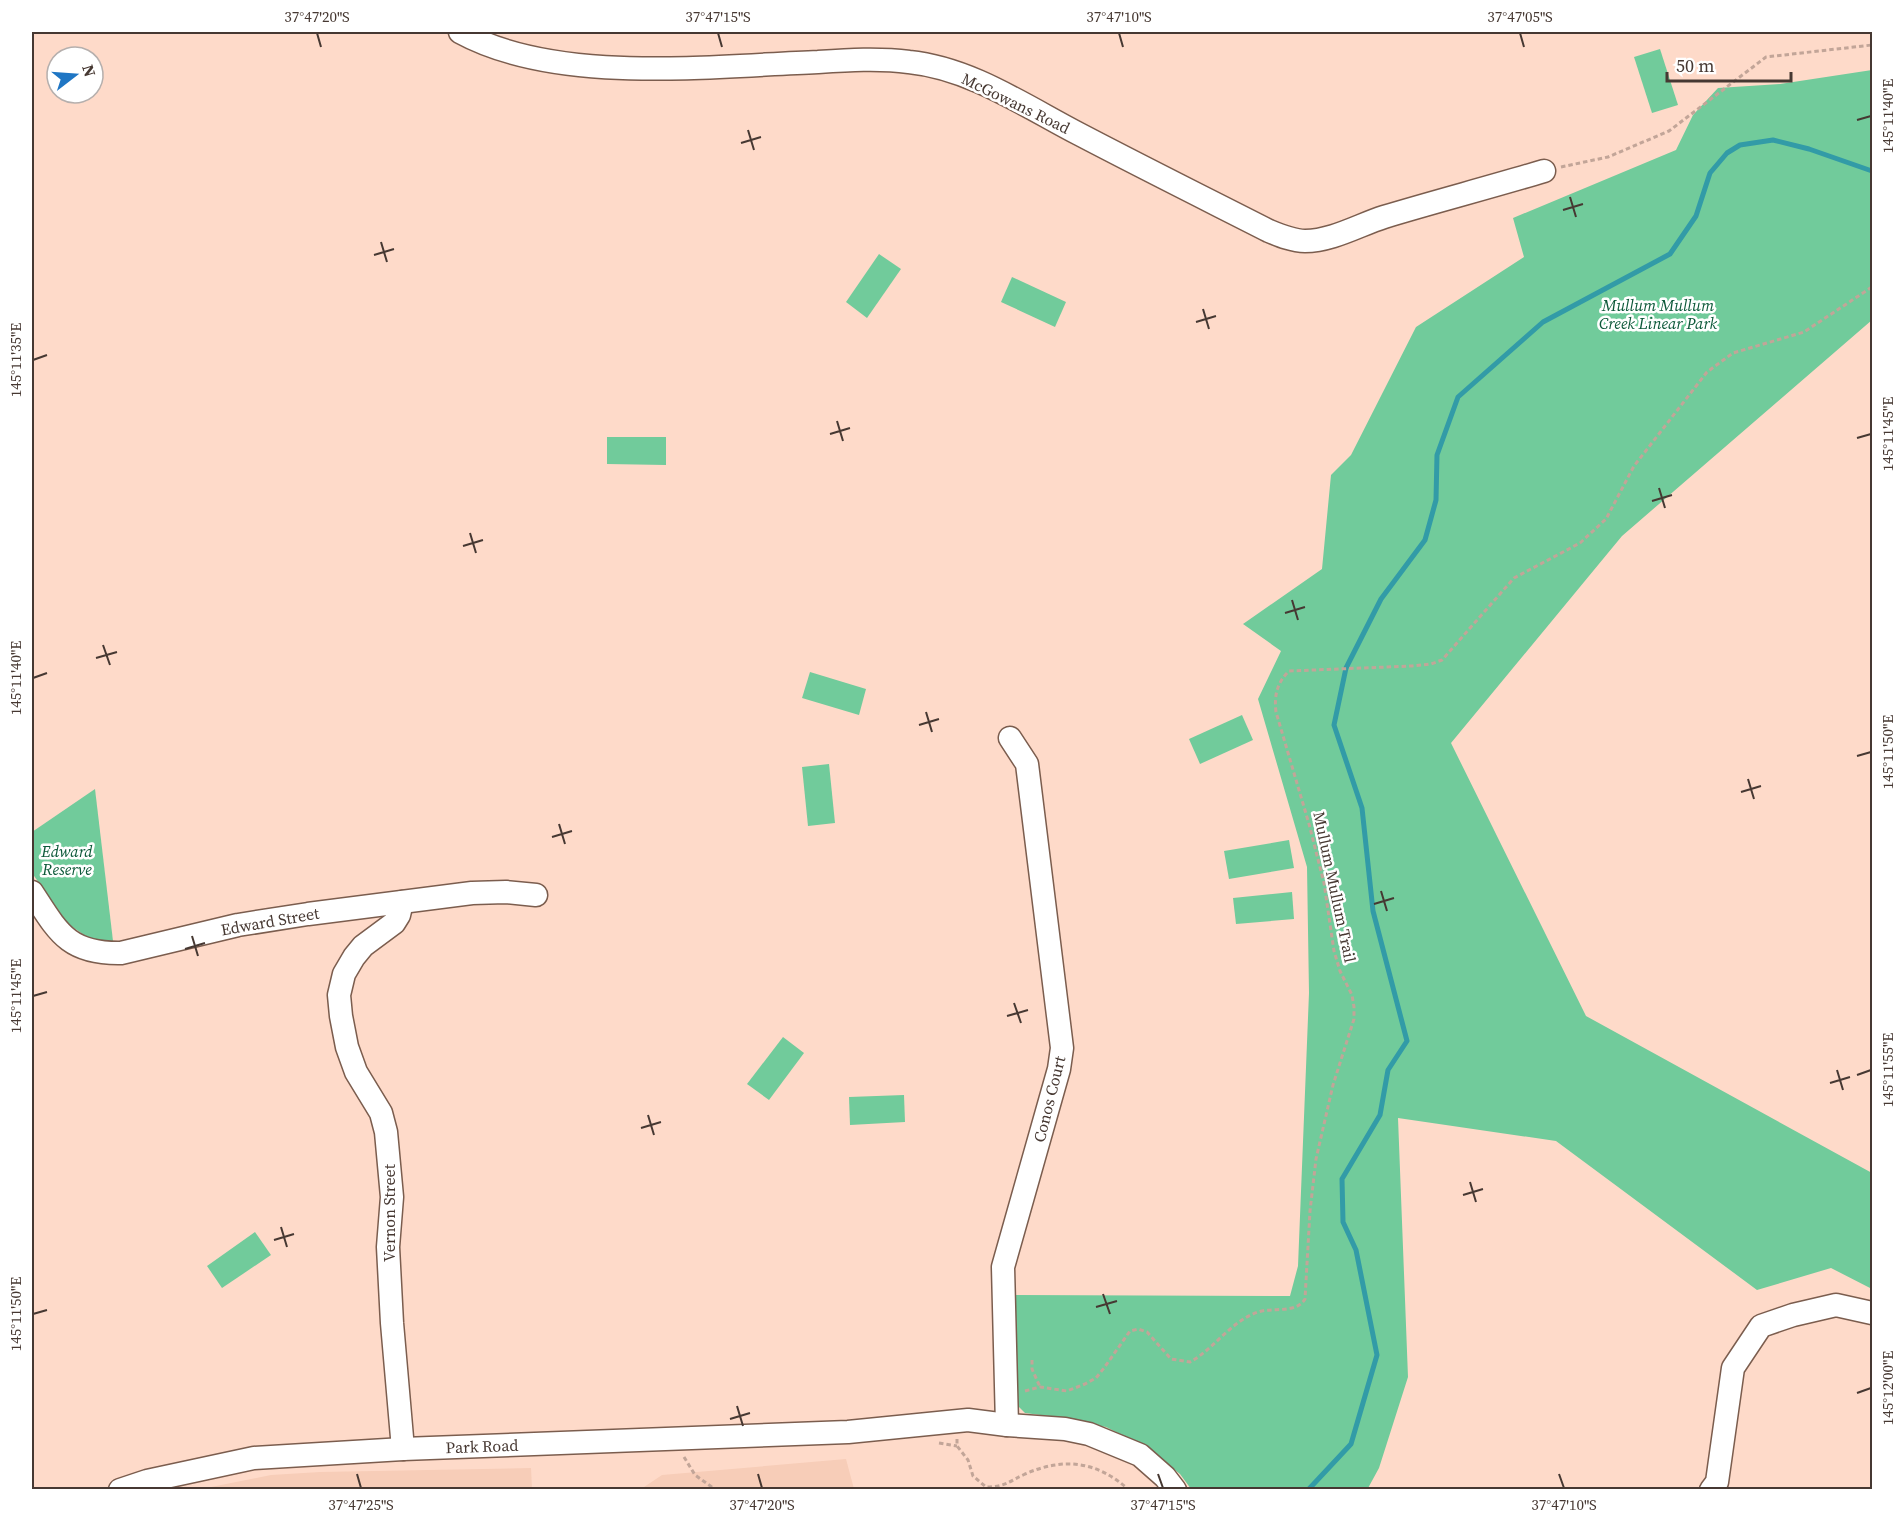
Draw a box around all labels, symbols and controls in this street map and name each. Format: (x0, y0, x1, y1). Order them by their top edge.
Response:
text: 37°47'20"S (284, 6, 350, 27)
text: 37°47'15"S (685, 6, 751, 27)
text: 37°47'10"S (1086, 6, 1152, 27)
text: 37°47'05"S (1487, 6, 1553, 27)
north arrow (45, 45, 105, 105)
scale bar (1667, 45, 1792, 83)
text: 50 m (1676, 53, 1714, 78)
text: N (77, 62, 102, 80)
street label: McGowans Road (958, 67, 1074, 139)
text: 145°11'40"E (1877, 79, 1898, 153)
park label: Mullum Mullum Creek Linear Park (1599, 294, 1718, 334)
text: 145°11'35"E (5, 323, 26, 397)
text: 145°11'45"E (1877, 397, 1898, 471)
text: 145°11'40"E (5, 641, 26, 715)
text: 145°11'50"E (1877, 715, 1898, 789)
street label: Mullum Mullum Trail (1308, 810, 1362, 965)
park label: Edward Reserve (40, 840, 93, 880)
street label: Edward Street (219, 901, 322, 940)
text: 145°11'45"E (5, 959, 26, 1033)
text: 145°11'55"E (1877, 1033, 1898, 1107)
street label: Conos Court (1028, 1053, 1071, 1145)
street label: Vernon Street (378, 1163, 400, 1262)
text: 145°11'50"E (5, 1277, 26, 1351)
text: 145°12'00"E (1877, 1351, 1898, 1425)
street label: Park Road (445, 1434, 519, 1458)
text: 37°47'25"S (328, 1494, 394, 1515)
text: 37°47'20"S (729, 1494, 795, 1515)
text: 37°47'15"S (1130, 1494, 1196, 1515)
text: 37°47'10"S (1531, 1494, 1597, 1515)

